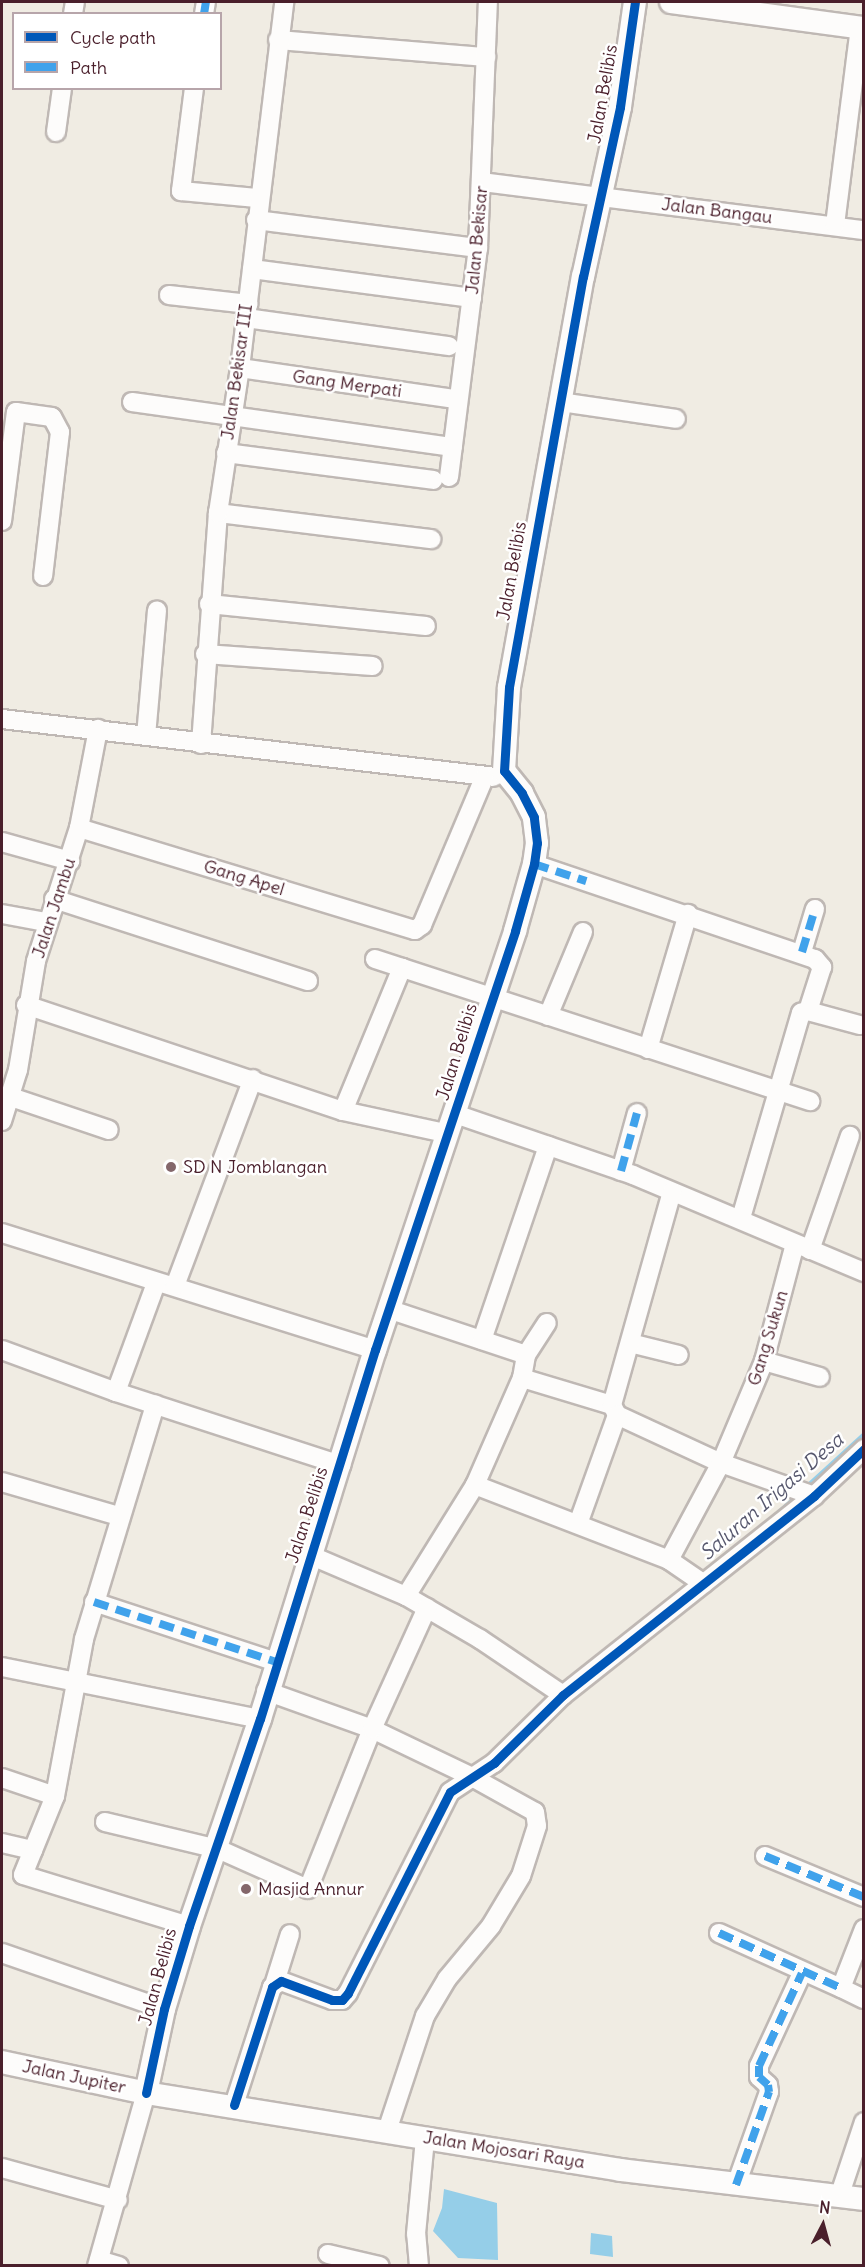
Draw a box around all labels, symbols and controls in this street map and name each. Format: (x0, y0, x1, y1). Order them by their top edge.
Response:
legend (12, 12, 222, 90)
text: Cycle path (70, 26, 156, 49)
street label: Jalan Belibis (584, 43, 622, 145)
text: Path (70, 56, 107, 79)
street label: Jalan Bekisar (461, 185, 493, 295)
street label: Jalan Bangau (660, 193, 774, 229)
street label: Jalan Bekisar III (217, 303, 257, 441)
street label: Gang Merpati (291, 366, 403, 402)
street label: Jalan Belibis (493, 520, 531, 622)
street label: Jalan Jambu (28, 855, 80, 961)
street label: Gang Apel (201, 855, 287, 901)
street label: Jalan Belibis (432, 1001, 482, 1103)
place label: SD N Jomblangan (183, 1156, 327, 1178)
marker: SD N Jomblangan (164, 1160, 178, 1174)
street label: Gang Sukun (743, 1288, 793, 1388)
water label: Saluran Irigasi Desa (694, 1427, 848, 1565)
street label: Jalan Belibis (281, 1464, 333, 1566)
place label: Masjid Annur (258, 1878, 364, 1900)
marker: Masjid Annur (239, 1882, 253, 1896)
street label: Jalan Belibis (135, 1926, 181, 2028)
street label: Jalan Jupiter (20, 2055, 128, 2099)
street label: Jalan Mojosari Raya (422, 2127, 586, 2173)
north arrow (793, 2195, 853, 2255)
text: N (818, 2197, 831, 2218)

